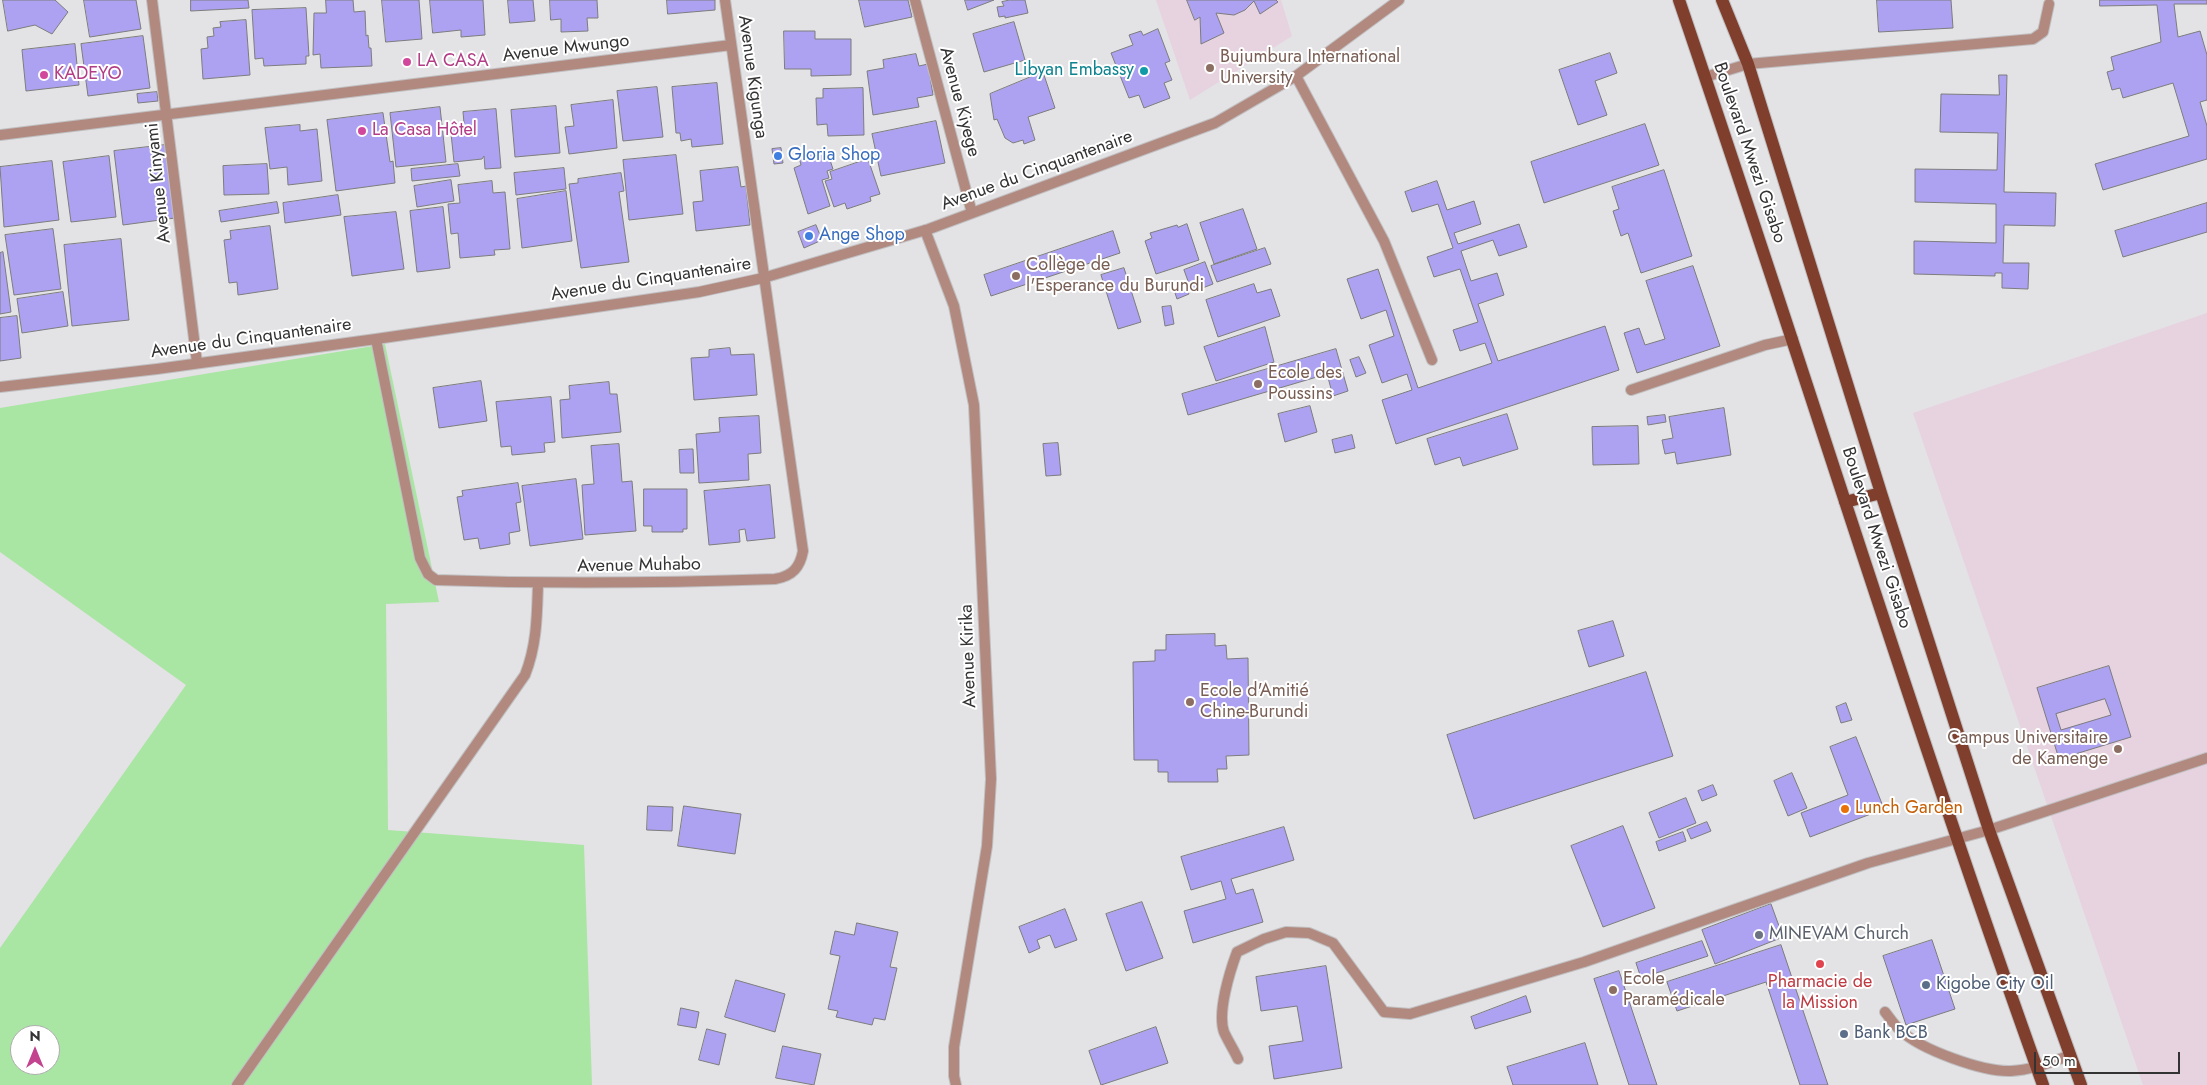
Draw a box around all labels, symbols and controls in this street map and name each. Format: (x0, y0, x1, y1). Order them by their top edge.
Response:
street label: Avenue Kigunga (733, 14, 771, 140)
street label: Avenue Mwungo (502, 31, 630, 67)
street label: Avenue Kiyege (934, 45, 984, 159)
place label: Bujumbura International University (1220, 47, 1400, 90)
place label: LA CASA (417, 51, 489, 73)
marker: LA CASA (401, 56, 413, 68)
place label: Libyan Embassy (1015, 60, 1134, 82)
street label: Boulevard Mwezi Gisabo (1708, 60, 1790, 246)
marker: Bujumbura International University (1204, 62, 1216, 74)
place label: KADEYO (54, 64, 122, 86)
marker: Libyan Embassy (1138, 65, 1150, 77)
marker: KADEYO (38, 69, 50, 81)
place label: La Casa Hôtel (372, 120, 477, 142)
street label: Avenue Kinyami (142, 122, 176, 244)
marker: La Casa Hôtel (356, 125, 368, 137)
street label: Avenue du Cinquantenaire (938, 126, 1136, 216)
place label: Gloria Shop (788, 145, 880, 167)
marker: Gloria Shop (772, 150, 784, 162)
place label: Ange Shop (819, 225, 905, 247)
marker: Ange Shop (803, 230, 815, 242)
street label: Avenue du Cinquantenaire (549, 254, 753, 306)
place label: Collège de l'Esperance du Burundi (1026, 255, 1204, 298)
marker: Collège de l'Esperance du Burundi (1010, 270, 1022, 282)
street label: Avenue du Cinquantenaire (149, 314, 353, 364)
place label: Ecole des Poussins (1268, 363, 1342, 406)
marker: Ecole des Poussins (1252, 378, 1264, 390)
street label: Boulevard Mwezi Gisabo (1836, 445, 1916, 631)
street label: Avenue Muhabo (577, 554, 701, 578)
street label: Avenue Kirika (956, 604, 982, 708)
place label: Ecole d'Amitié Chine-Burundi (1200, 681, 1309, 724)
marker: Ecole d'Amitié Chine-Burundi (1184, 696, 1196, 708)
place label: Campus Universitaire de Kamenge (1947, 728, 2108, 771)
marker: Campus Universitaire de Kamenge (2112, 743, 2124, 755)
place label: Lunch Garden (1855, 798, 1963, 820)
marker: Lunch Garden (1839, 803, 1851, 815)
place label: MINEVAM Church (1769, 924, 1909, 946)
marker: MINEVAM Church (1753, 929, 1765, 941)
marker: Pharmacie de la Mission (1814, 958, 1826, 970)
place label: Ecole Paramédicale (1623, 969, 1725, 1012)
place label: Pharmacie de la Mission (1768, 972, 1872, 1014)
place label: Kigobe City Oil (1936, 974, 2054, 996)
marker: Kigobe City Oil (1920, 979, 1932, 991)
marker: Ecole Paramédicale (1607, 984, 1619, 996)
place label: Bank BCB (1854, 1023, 1928, 1045)
north arrow (10, 1025, 60, 1075)
text: N (29, 1026, 41, 1046)
marker: Bank BCB (1838, 1028, 1850, 1040)
scale bar (2037, 1042, 2183, 1074)
text: 50 m (2042, 1050, 2076, 1072)

